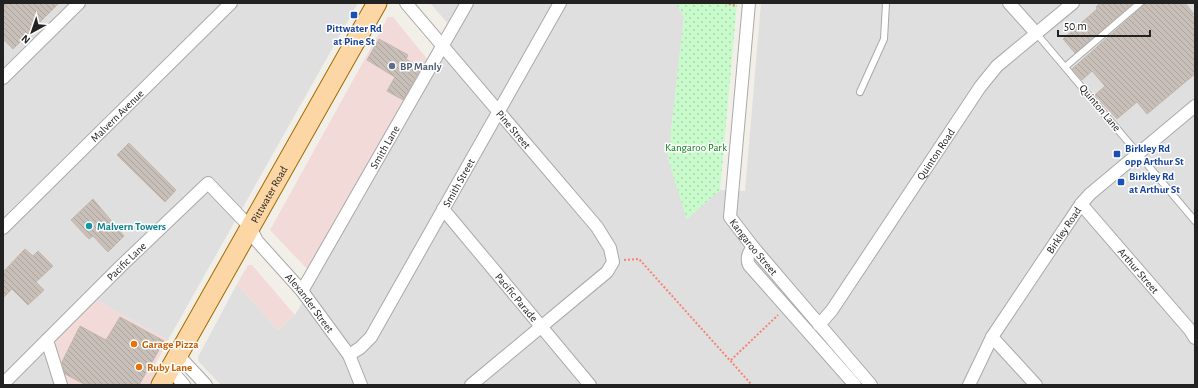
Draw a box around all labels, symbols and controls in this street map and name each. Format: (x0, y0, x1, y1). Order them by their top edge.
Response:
marker: Pittwater Rd at Pine St (349, 10, 359, 20)
north arrow (12, 12, 52, 52)
scale bar (1058, 12, 1150, 38)
text: 50 m (1064, 20, 1087, 32)
place label: Pittwater Rd at Pine St (326, 23, 382, 47)
text: N (19, 33, 32, 46)
marker: BP Manly (387, 61, 397, 71)
place label: BP Manly (400, 61, 442, 72)
street label: Quinton Lane (1077, 82, 1123, 134)
street label: Malvern Avenue (88, 87, 145, 144)
street label: Pine Street (494, 108, 533, 151)
street label: Smith Lane (368, 123, 401, 171)
street label: Quinton Road (915, 126, 957, 182)
park label: Kangaroo Park (665, 142, 727, 153)
place label: Birkley Rd opp Arthur St (1125, 143, 1184, 167)
marker: Birkley Rd opp Arthur St (1112, 149, 1122, 159)
street label: Smith Street (440, 156, 477, 209)
street label: Pittwater Road (248, 164, 289, 225)
place label: Birkley Rd at Arthur St (1129, 171, 1180, 195)
marker: Birkley Rd at Arthur St (1116, 177, 1126, 187)
street label: Birkley Road (1044, 204, 1083, 255)
street label: Kangaroo Street (728, 217, 780, 277)
marker: Malvern Towers (84, 221, 94, 231)
place label: Malvern Towers (97, 221, 166, 232)
street label: Pacific Lane (104, 240, 148, 283)
street label: Arthur Street (1116, 246, 1161, 296)
street label: Alexander Street (283, 271, 336, 335)
street label: Pacific Parade (493, 271, 540, 324)
marker: Garage Pizza (129, 339, 139, 349)
place label: Garage Pizza (142, 339, 199, 350)
marker: Ruby Lane (134, 362, 144, 372)
place label: Ruby Lane (147, 362, 192, 373)

